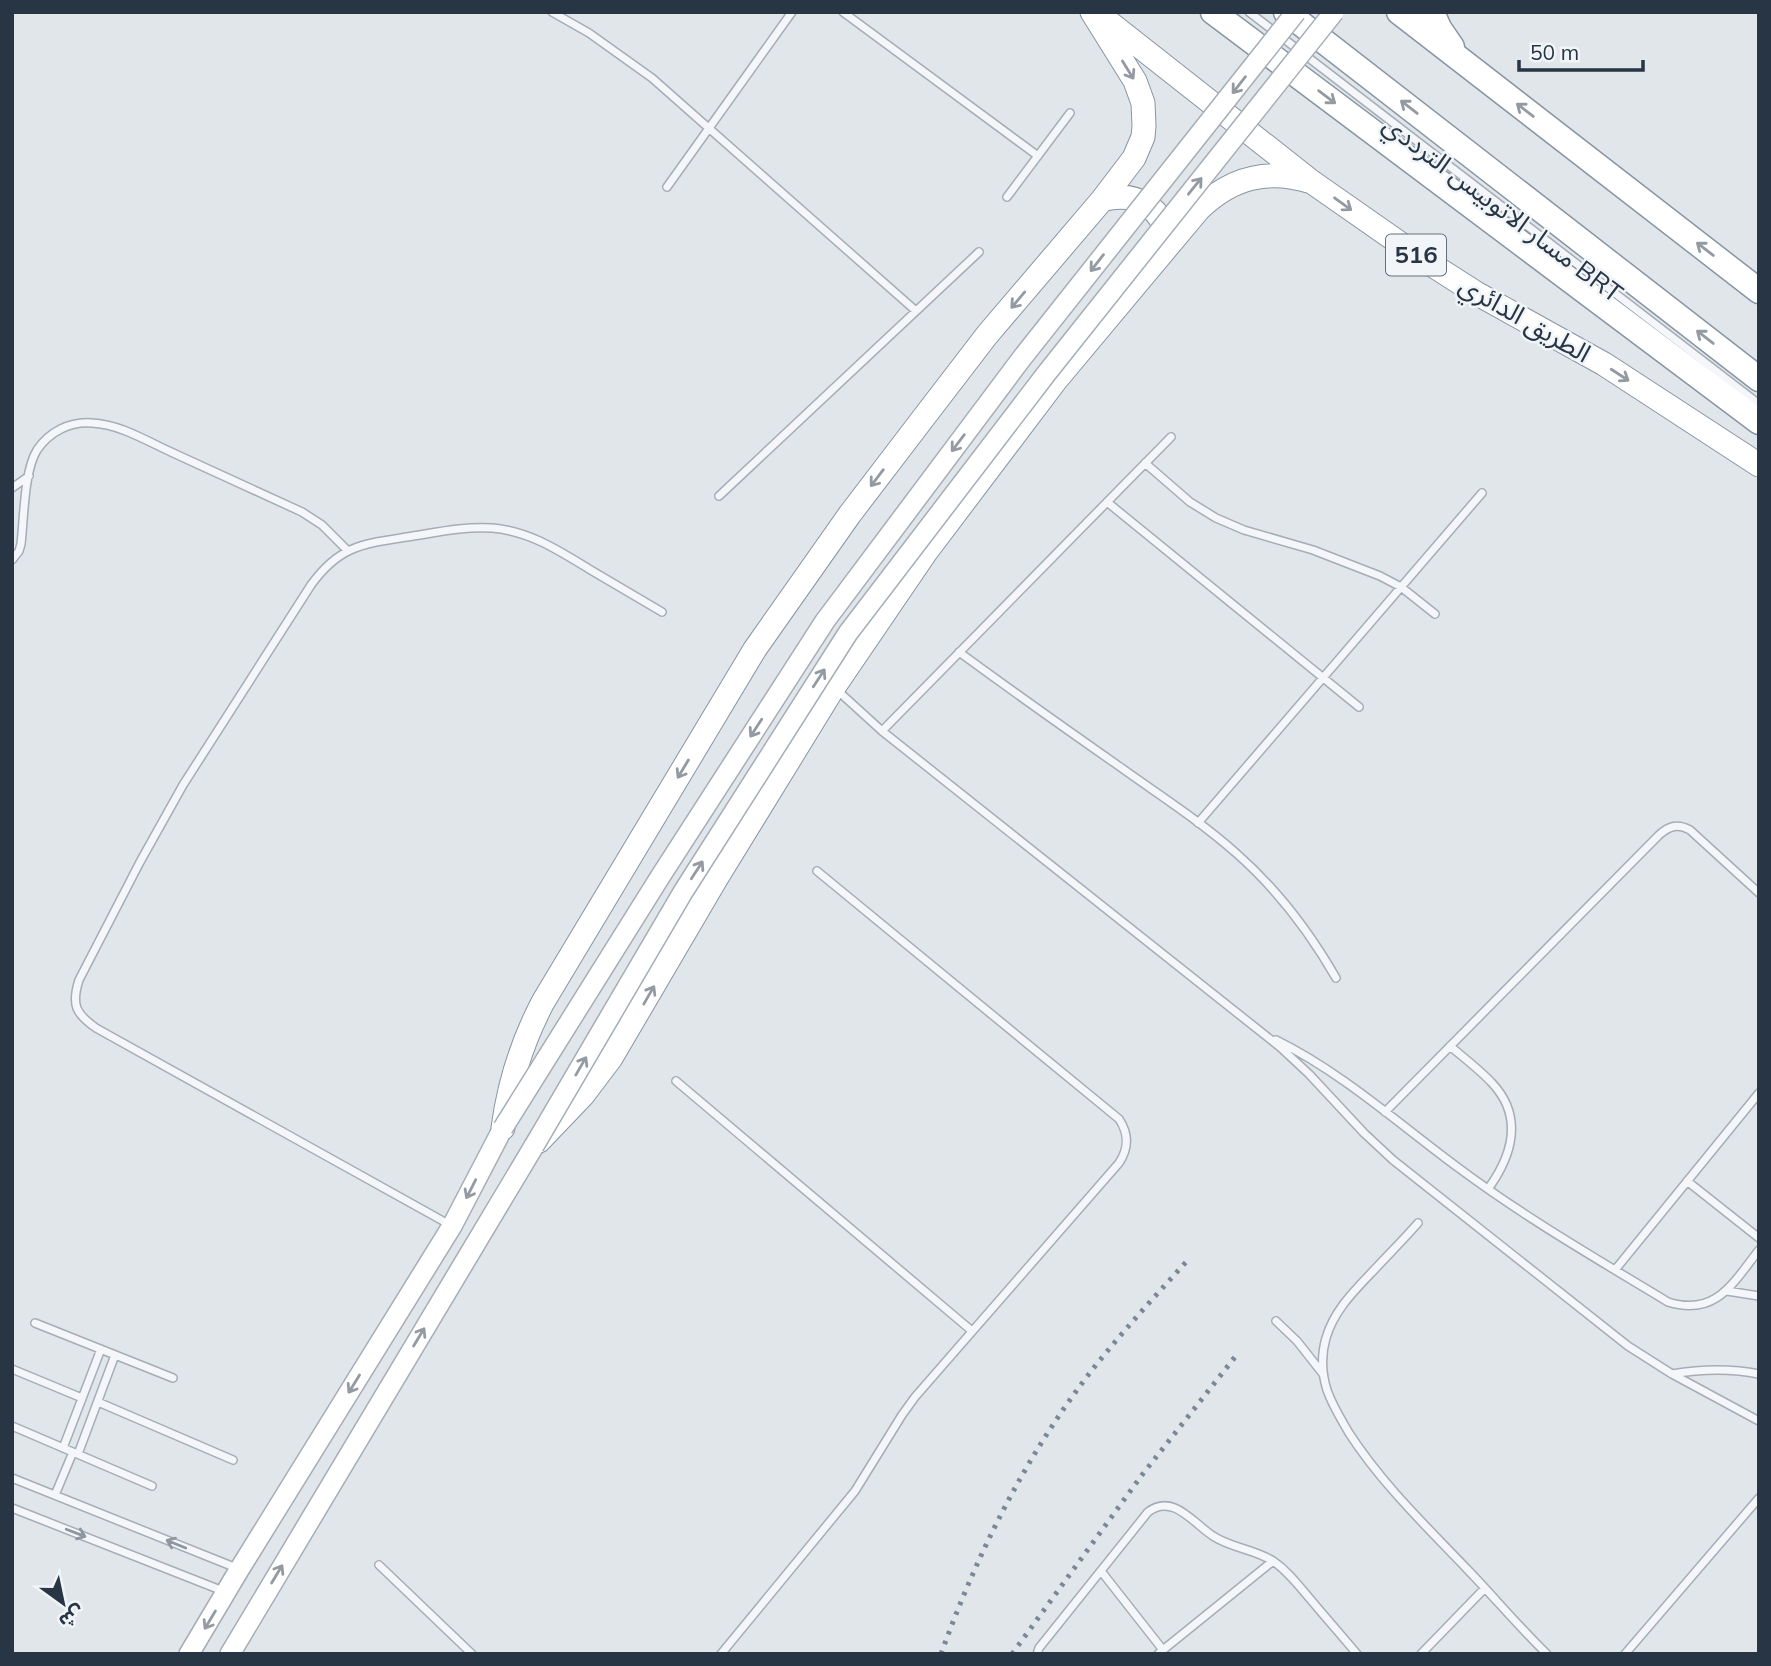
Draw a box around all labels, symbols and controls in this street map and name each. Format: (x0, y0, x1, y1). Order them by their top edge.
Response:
scale bar (1519, 28, 1643, 72)
text: 50 m (1530, 39, 1579, 65)
one-way arrow (1121, 60, 1135, 80)
one-way arrow (1231, 75, 1246, 94)
one-way arrow (1317, 90, 1336, 104)
one-way arrow (1400, 99, 1419, 114)
one-way arrow (1516, 103, 1535, 118)
street label: مسار الاتوبيس الترددي BRT (1374, 108, 1630, 313)
one-way arrow (1188, 178, 1203, 196)
one-way arrow (1333, 197, 1352, 211)
road number: 516 (1386, 234, 1446, 276)
one-way arrow (1696, 242, 1714, 257)
one-way arrow (1090, 254, 1105, 272)
street label: الطريق الدائري (1452, 268, 1597, 373)
one-way arrow (1010, 290, 1026, 308)
one-way arrow (1696, 329, 1714, 344)
one-way arrow (1610, 368, 1630, 382)
one-way arrow (951, 433, 965, 452)
one-way arrow (870, 469, 885, 487)
one-way arrow (813, 669, 827, 689)
one-way arrow (748, 718, 762, 738)
one-way arrow (676, 759, 690, 779)
one-way arrow (689, 861, 704, 880)
one-way arrow (642, 985, 656, 1005)
one-way arrow (574, 1056, 588, 1076)
one-way arrow (464, 1178, 478, 1199)
one-way arrow (413, 1327, 427, 1347)
one-way arrow (347, 1374, 362, 1393)
one-way arrow (64, 1527, 86, 1540)
one-way arrow (166, 1537, 187, 1550)
one-way arrow (271, 1565, 285, 1585)
north arrow (28, 1568, 98, 1638)
text: ش (55, 1600, 90, 1634)
one-way arrow (202, 1609, 216, 1629)

